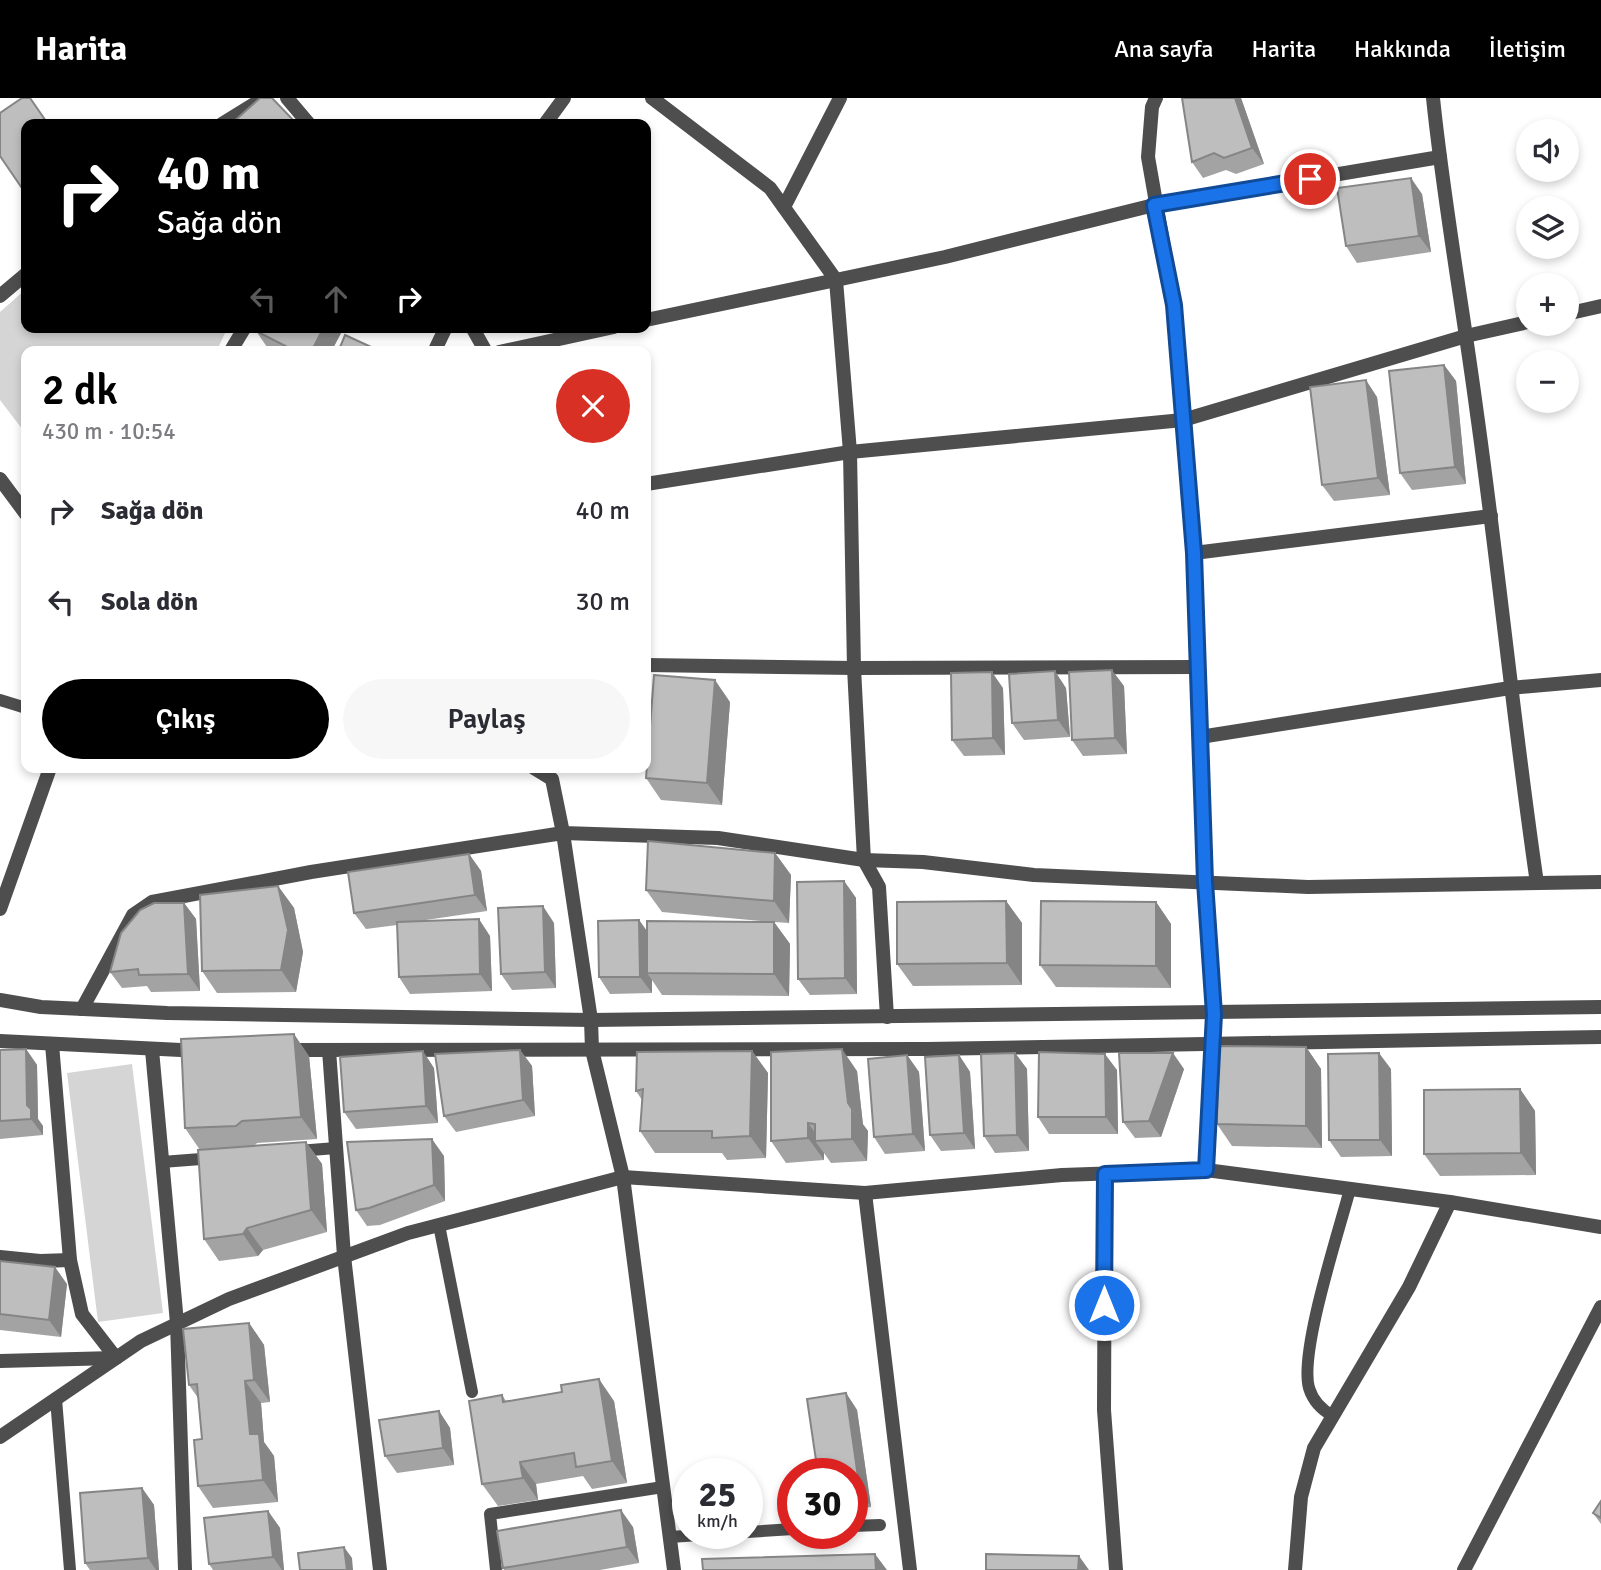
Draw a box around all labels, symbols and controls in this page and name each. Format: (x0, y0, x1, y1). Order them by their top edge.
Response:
text: Harita (35, 29, 127, 70)
text: Ana sayfa (1114, 34, 1214, 64)
text: Harita (1252, 34, 1316, 64)
text: Hakkında (1354, 34, 1451, 64)
text: İletişim (1489, 34, 1566, 64)
map controls (1516, 119, 1579, 413)
button: sound (1516, 119, 1579, 182)
text: 40 m (157, 143, 260, 203)
icon: right (42, 147, 133, 238)
pin (1280, 149, 1340, 209)
icon: arrive (1291, 160, 1329, 198)
button: layers (1516, 196, 1579, 259)
text: Sağa dön (157, 203, 282, 242)
button: + (1516, 273, 1579, 336)
icon: left (244, 280, 282, 318)
icon: ahead (317, 280, 355, 318)
icon: right (390, 280, 428, 318)
button: − (1516, 350, 1579, 413)
text: 2 dk (42, 365, 118, 416)
button: close (556, 369, 630, 443)
text: 430 m · 10:54 (42, 417, 176, 446)
icon: right (42, 492, 80, 530)
text: Sağa dön (101, 495, 204, 527)
text: 40 m (575, 495, 630, 527)
icon: left (42, 583, 80, 621)
text: Sola dön (101, 586, 198, 618)
text: 30 m (575, 586, 630, 618)
button: Çıkış (42, 679, 329, 759)
button: Paylaş (343, 679, 630, 759)
position arrow (1067, 1268, 1141, 1342)
speed limit sign: 30 (777, 1458, 868, 1549)
text: 25 (699, 1473, 736, 1516)
text: km/h (697, 1510, 738, 1532)

